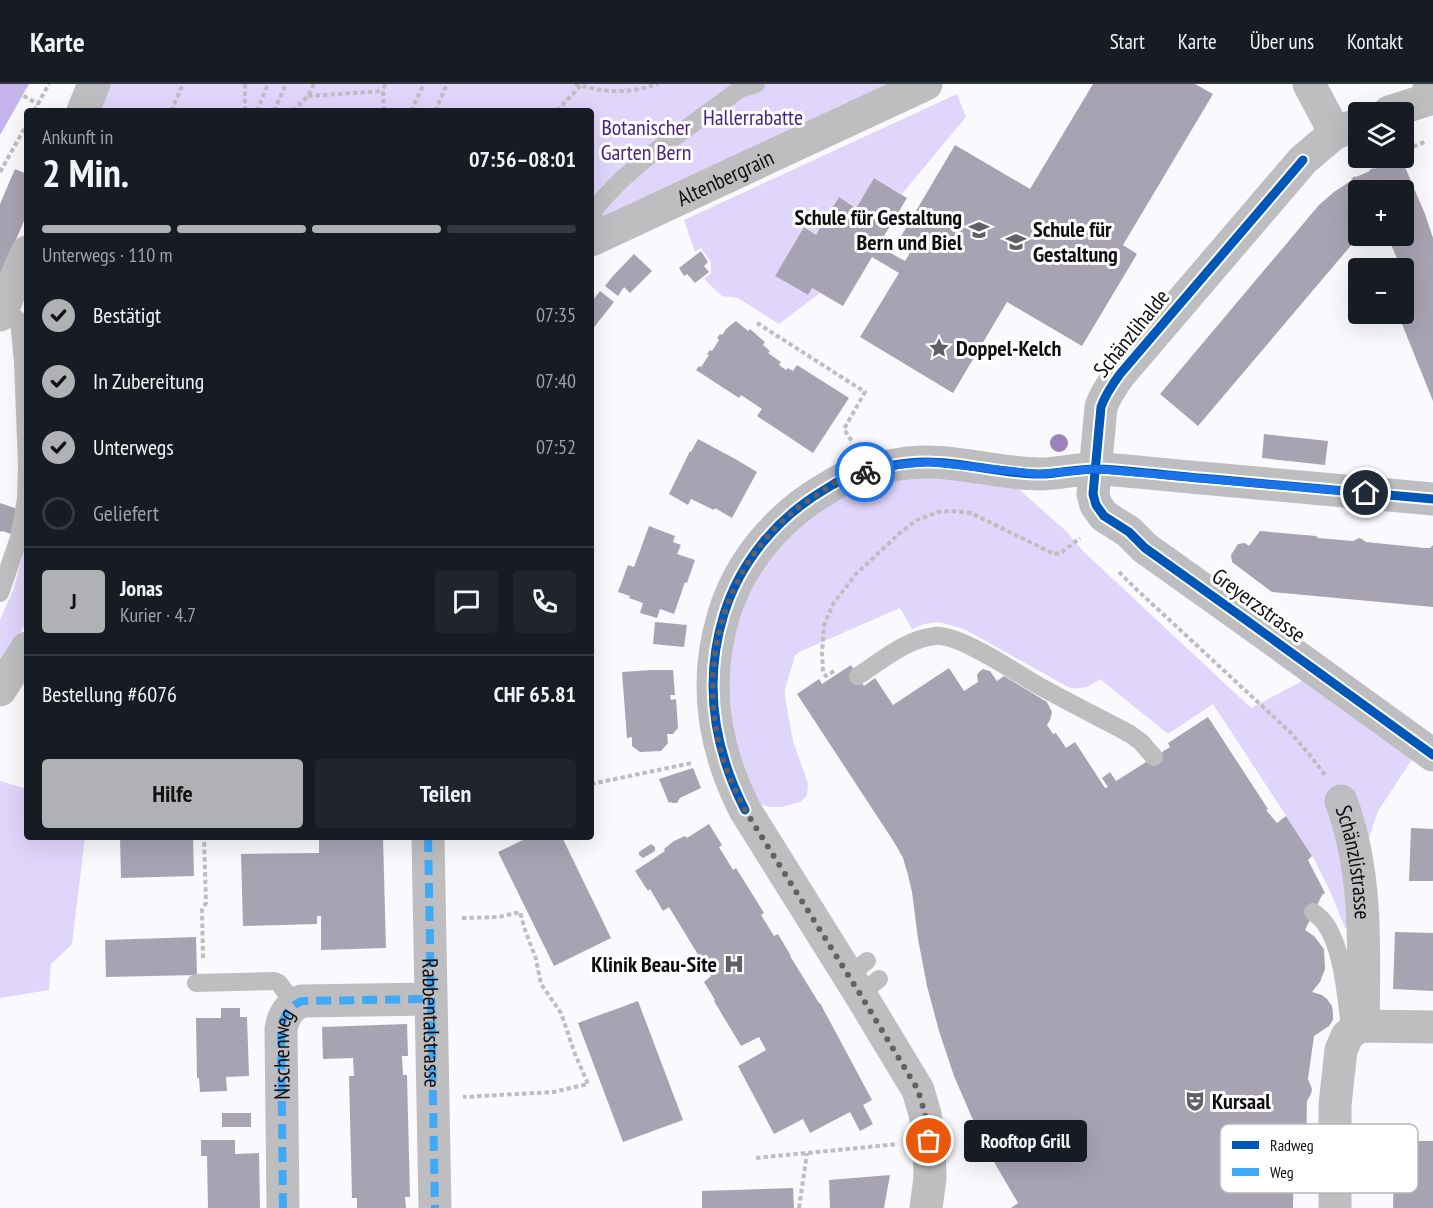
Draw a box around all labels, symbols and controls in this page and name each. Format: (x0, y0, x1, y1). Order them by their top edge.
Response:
text: Karte (30, 23, 85, 60)
text: Start (1110, 28, 1145, 55)
text: Karte (1178, 28, 1217, 55)
text: Über uns (1250, 28, 1314, 55)
text: Kontakt (1347, 28, 1403, 55)
map controls (1348, 102, 1414, 324)
button: layers (1348, 102, 1414, 168)
park label: Hallerrabatte (703, 103, 803, 131)
park label: Botanischer Garten Bern (601, 113, 691, 166)
text: Ankunft in (42, 124, 113, 150)
street label: Altenbergrain (672, 143, 778, 212)
text: 07:56–08:01 (469, 145, 576, 173)
text: 2 Min. (42, 147, 129, 198)
button: + (1348, 180, 1414, 246)
place label: Schule für Gestaltung Bern und Biel (794, 203, 963, 256)
place label: Schule für Gestaltung (1033, 215, 1118, 268)
school or university icon: Schule für Gestaltung Bern und Biel (967, 218, 991, 242)
school or university icon: Schule für Gestaltung (1004, 230, 1028, 254)
text: Unterwegs · 110 m (42, 242, 172, 268)
button: − (1348, 258, 1414, 324)
street label: Schänzlihalde (1087, 283, 1175, 383)
icon: check (42, 299, 75, 332)
text: Bestätigt (93, 301, 161, 329)
text: 07:35 (536, 302, 576, 328)
place label: Doppel-Kelch (956, 334, 1062, 362)
place icon: Doppel-Kelch (927, 336, 951, 360)
icon: check (42, 365, 75, 398)
text: In Zubereitung (93, 367, 204, 395)
text: 07:40 (536, 368, 576, 394)
icon: check (42, 431, 75, 464)
text: Unterwegs (93, 433, 174, 461)
text: 07:52 (536, 434, 576, 460)
courier (835, 442, 895, 502)
icon: bike (849, 456, 882, 489)
pin (1340, 467, 1391, 518)
icon: home (1349, 476, 1382, 509)
text: Geliefert (93, 499, 159, 527)
street label: Greyerzstrasse (1207, 562, 1311, 648)
button: chat (435, 570, 498, 633)
button: phone (513, 570, 576, 633)
text: Jonas (120, 574, 163, 602)
text: J (70, 587, 77, 615)
text: Kurier · 4.7 (120, 602, 196, 628)
text: Bestellung #6076 (42, 680, 177, 708)
text: CHF 65.81 (494, 680, 576, 708)
button: Hilfe (42, 759, 303, 828)
button: Teilen (315, 759, 576, 828)
street label: Schänzlistrasse (1330, 801, 1377, 920)
place label: Klinik Beau-Site (591, 950, 717, 978)
hospital icon: Klinik Beau-Site (722, 952, 746, 976)
street label: Rabbentalstrasse (416, 958, 447, 1088)
street label: Nischenweg (267, 1003, 301, 1100)
place label: Kursaal (1212, 1087, 1271, 1115)
theatre icon: Kursaal (1183, 1089, 1207, 1113)
pin (903, 1115, 954, 1166)
callout: Rooftop Grill (965, 1120, 1088, 1162)
icon: bag (912, 1124, 945, 1157)
legend (1220, 1124, 1418, 1193)
text: Rooftop Grill (981, 1128, 1070, 1154)
text: Radweg (1270, 1135, 1314, 1155)
text: Weg (1270, 1162, 1294, 1182)

